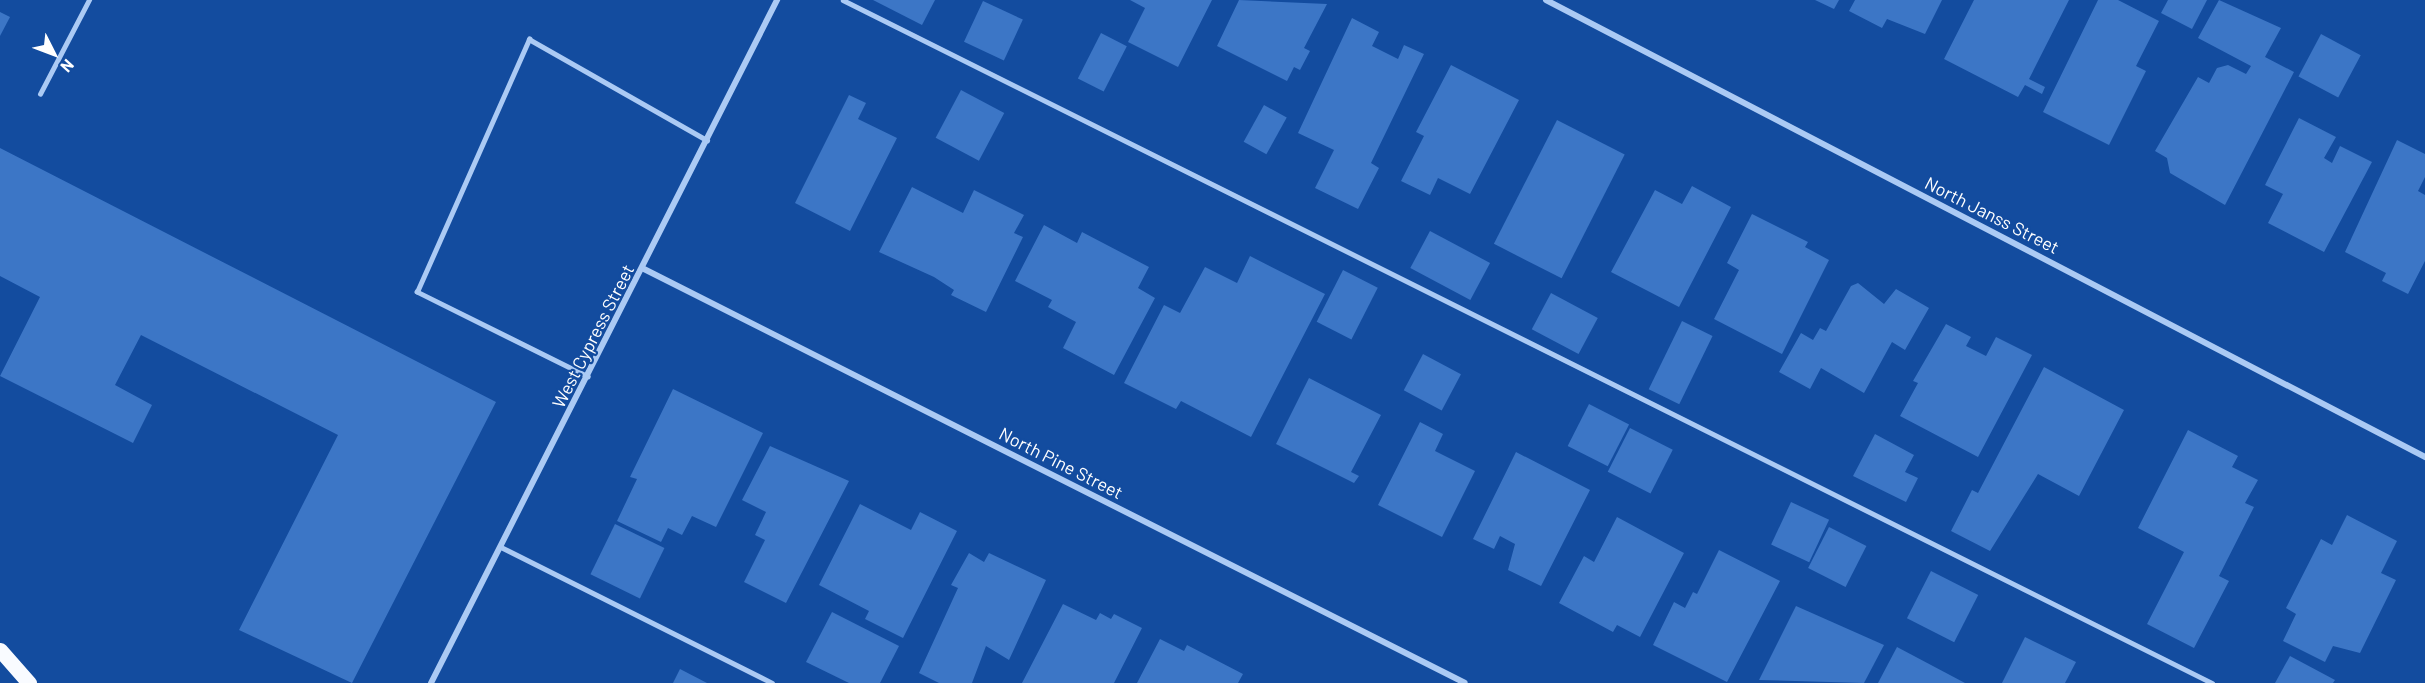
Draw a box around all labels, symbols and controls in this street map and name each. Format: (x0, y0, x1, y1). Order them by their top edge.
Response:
north arrow (24, 24, 84, 84)
text: N (57, 56, 78, 77)
street label: North Janss Street (1921, 172, 2063, 258)
street label: West Cypress Street (548, 261, 638, 411)
street label: North Pine Street (996, 423, 1126, 503)

